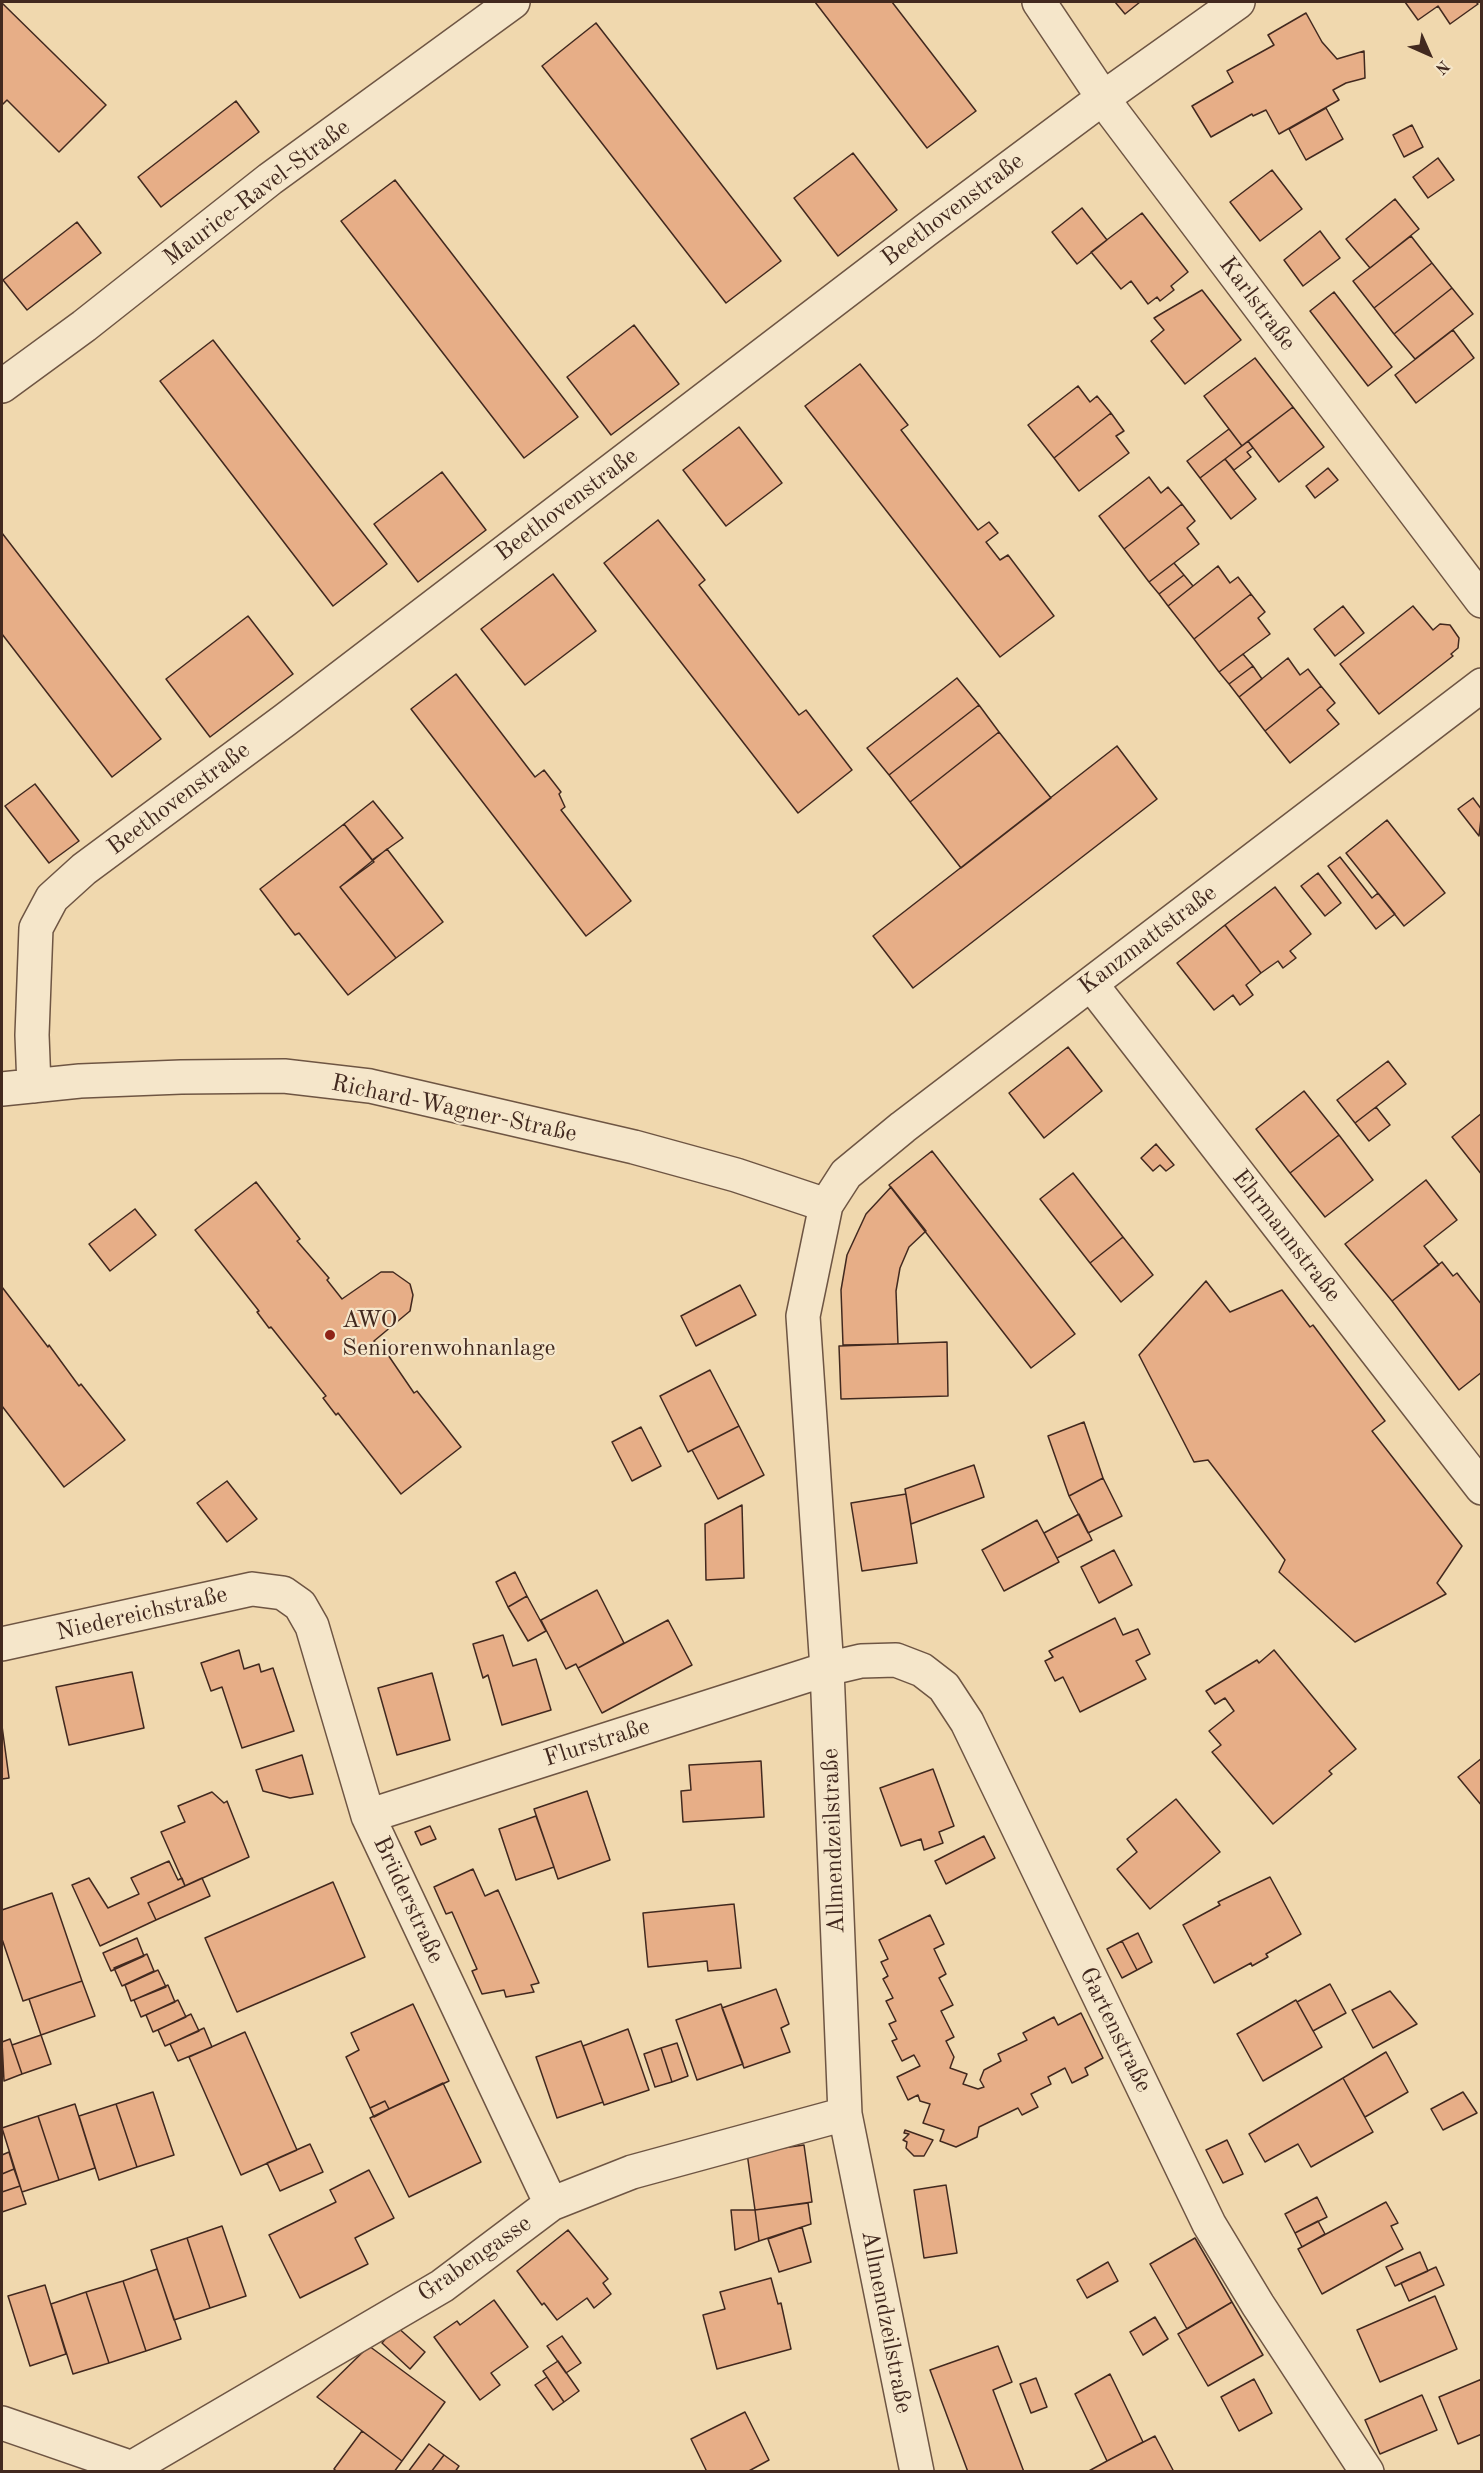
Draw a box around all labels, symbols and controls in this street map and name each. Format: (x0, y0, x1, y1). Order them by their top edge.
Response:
north arrow (1399, 24, 1459, 84)
text: N (1432, 57, 1452, 77)
street label: Maurice-Ravel-Straße (158, 113, 356, 273)
street label: Beethovenstraße (876, 147, 1030, 273)
street label: Karlstraße (1212, 251, 1302, 357)
street label: Beethovenstraße (490, 442, 644, 568)
street label: Beethovenstraße (102, 736, 256, 862)
street label: Kanzmattstraße (1073, 879, 1223, 1001)
street label: Richard-Wagner-Straße (329, 1069, 579, 1149)
street label: Ehrmannstraße (1225, 1164, 1347, 1308)
place label: AWO Seniorenwohnanlage (342, 1307, 556, 1363)
marker: AWO Seniorenwohnanlage (323, 1328, 337, 1342)
street label: Niedereichstraße (54, 1580, 230, 1648)
street label: Flurstraße (540, 1712, 654, 1774)
street label: Allmendzeilstraße (816, 1748, 852, 1934)
street label: Brüderstraße (366, 1832, 450, 1968)
street label: Gartenstraße (1072, 1963, 1158, 2097)
street label: Grabengasse (413, 2209, 537, 2309)
street label: Allmendzeilstraße (854, 2228, 918, 2416)

